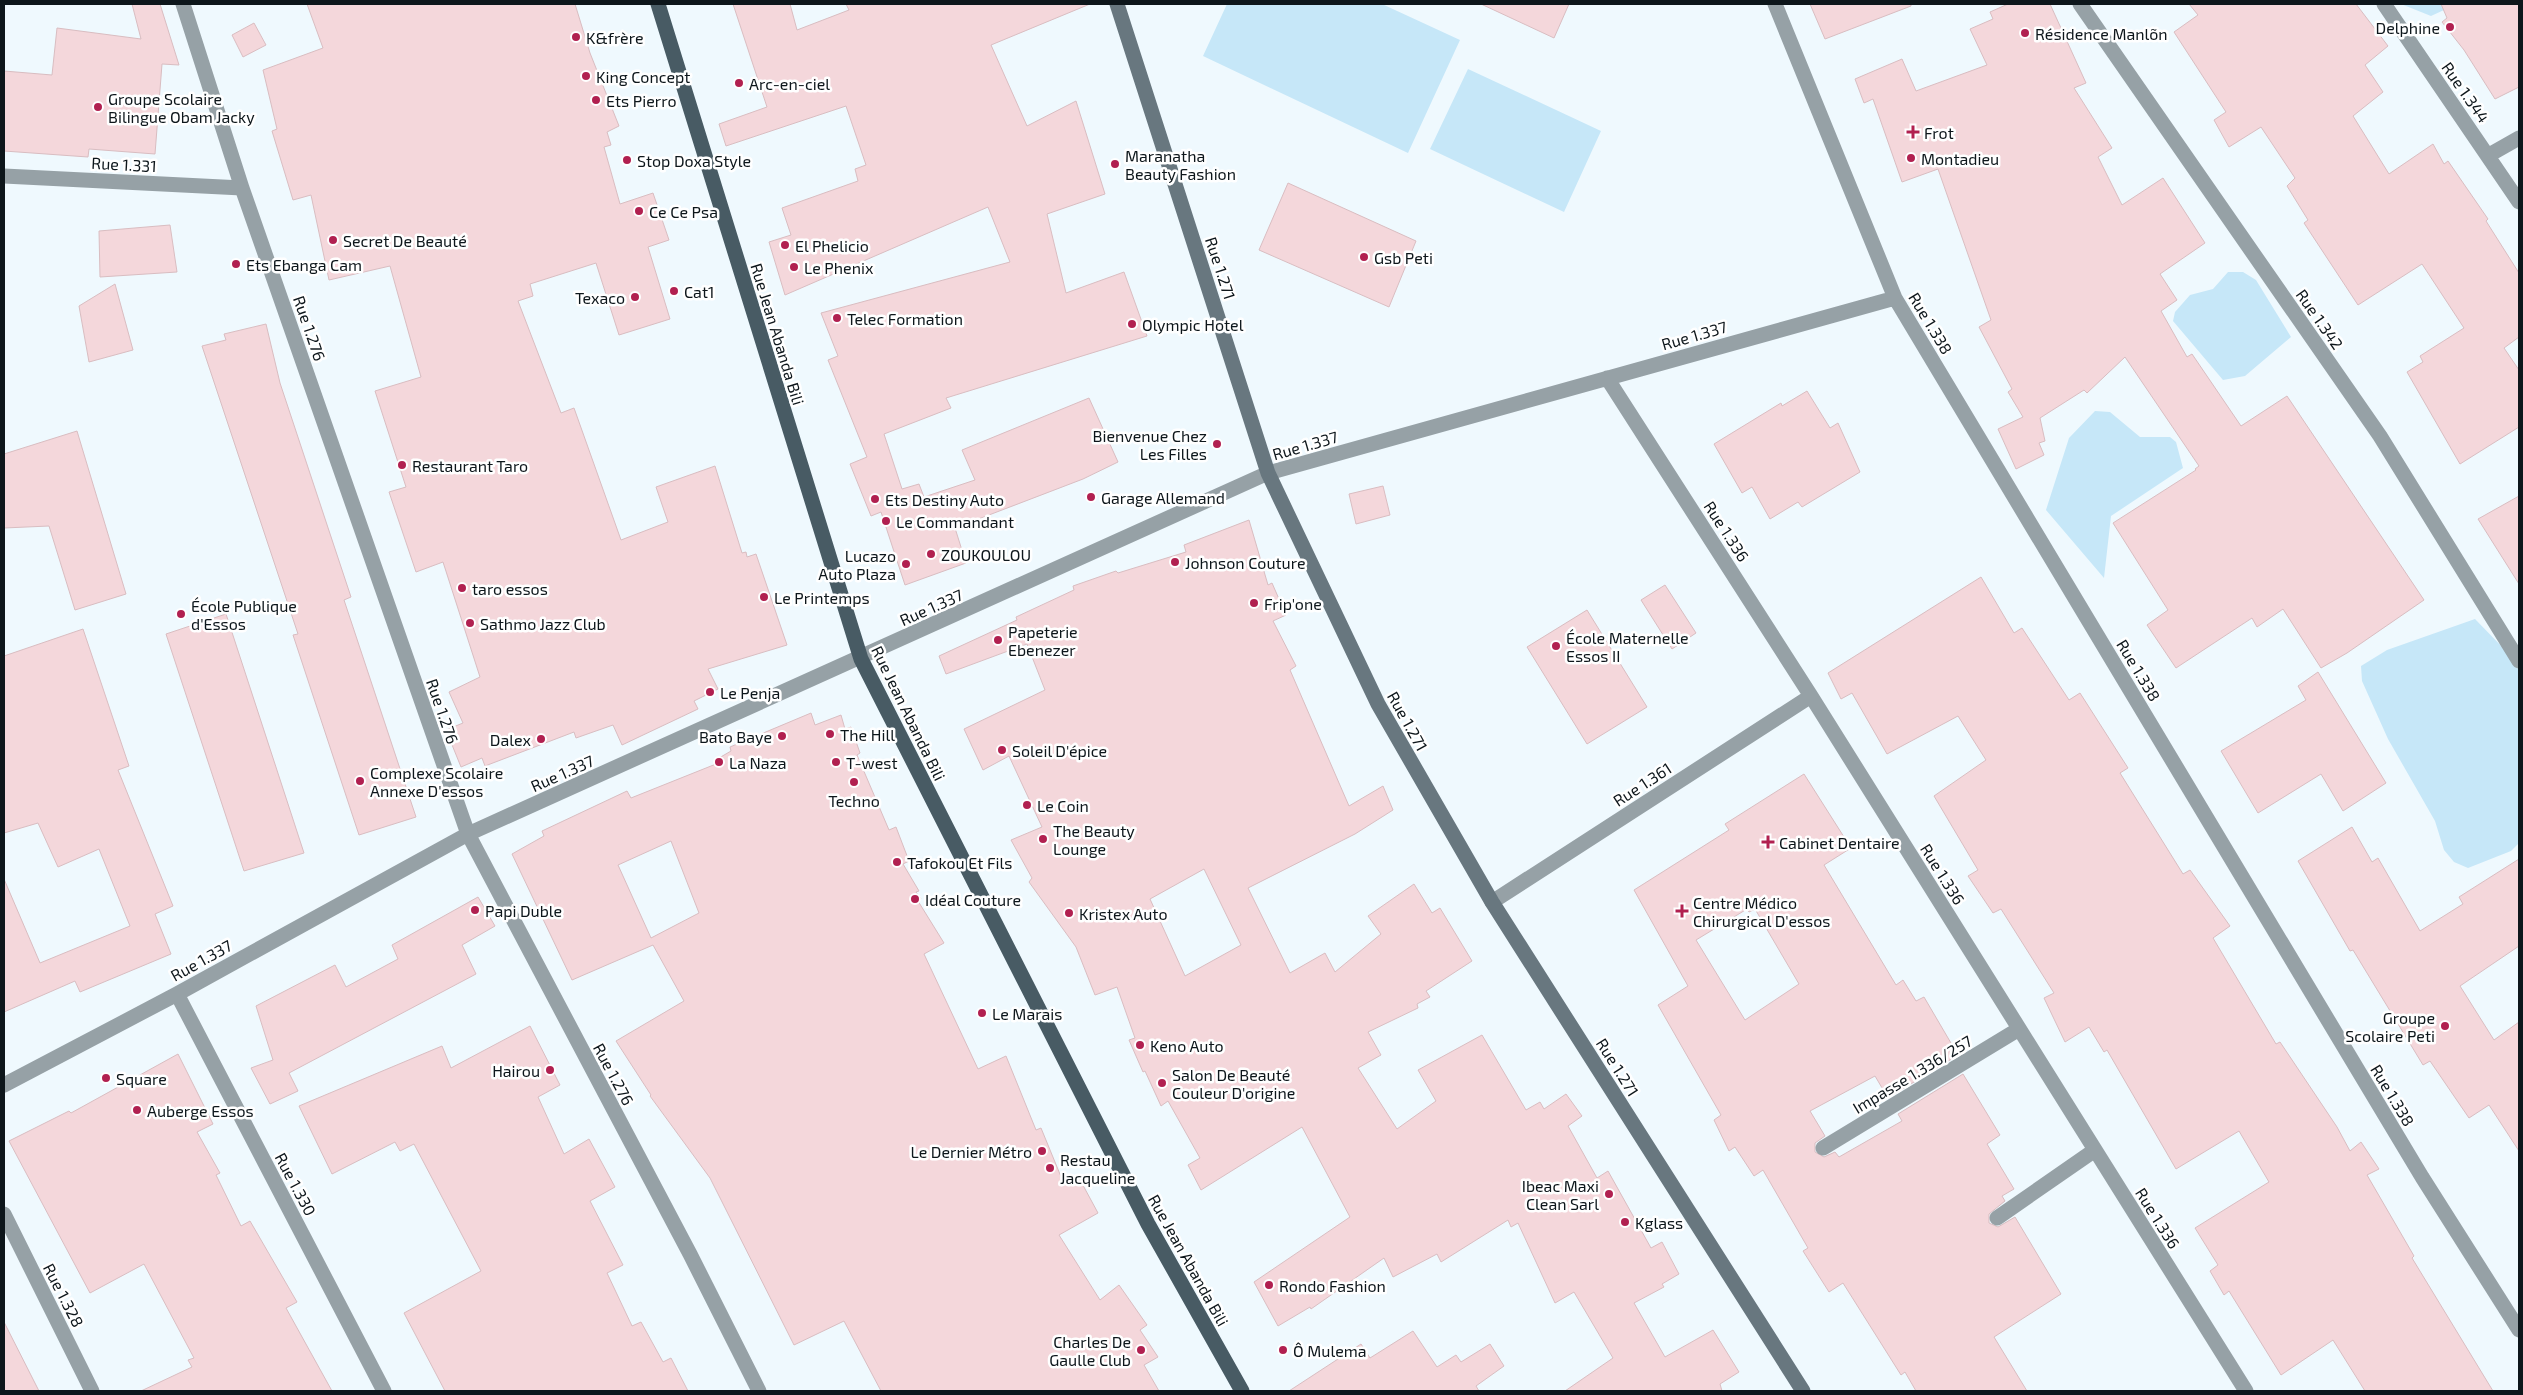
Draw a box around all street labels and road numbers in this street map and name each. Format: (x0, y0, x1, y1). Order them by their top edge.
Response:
street label: Rue 1.344 (2438, 58, 2494, 126)
street label: Rue 1.331 (91, 153, 157, 175)
street label: Rue 1.271 (1202, 234, 1240, 302)
street label: Rue Jean Abanda Bili (747, 261, 809, 407)
street label: Rue 1.342 (2292, 285, 2348, 353)
street label: Rue 1.338 (1905, 289, 1957, 357)
street label: Rue 1.276 (290, 293, 330, 363)
street label: Rue 1.337 (1659, 317, 1729, 353)
street label: Rue 1.337 (1270, 427, 1340, 463)
street label: Rue 1.336 (1700, 497, 1754, 565)
street label: Rue 1.337 (896, 585, 966, 629)
street label: Rue 1.338 (2113, 636, 2165, 704)
street label: Rue Jean Abanda Bili (868, 643, 950, 783)
street label: Rue 1.276 (423, 676, 463, 746)
street label: Rue 1.271 (1384, 688, 1432, 754)
street label: Rue 1.337 (527, 751, 597, 795)
street label: Rue 1.361 (1609, 758, 1675, 810)
street label: Rue 1.336 (1917, 840, 1969, 908)
street label: Rue 1.337 (167, 935, 235, 985)
street label: Impasse 1.336/257 (1849, 1031, 1975, 1117)
street label: Rue 1.271 (1593, 1035, 1643, 1099)
street label: Rue 1.276 (590, 1040, 638, 1108)
street label: Rue 1.338 (2367, 1061, 2419, 1129)
street label: Rue 1.330 (271, 1149, 321, 1219)
street label: Rue 1.336 (2132, 1184, 2184, 1252)
street label: Rue Jean Abanda Bili (1145, 1191, 1233, 1329)
street label: Rue 1.328 (40, 1260, 88, 1330)

